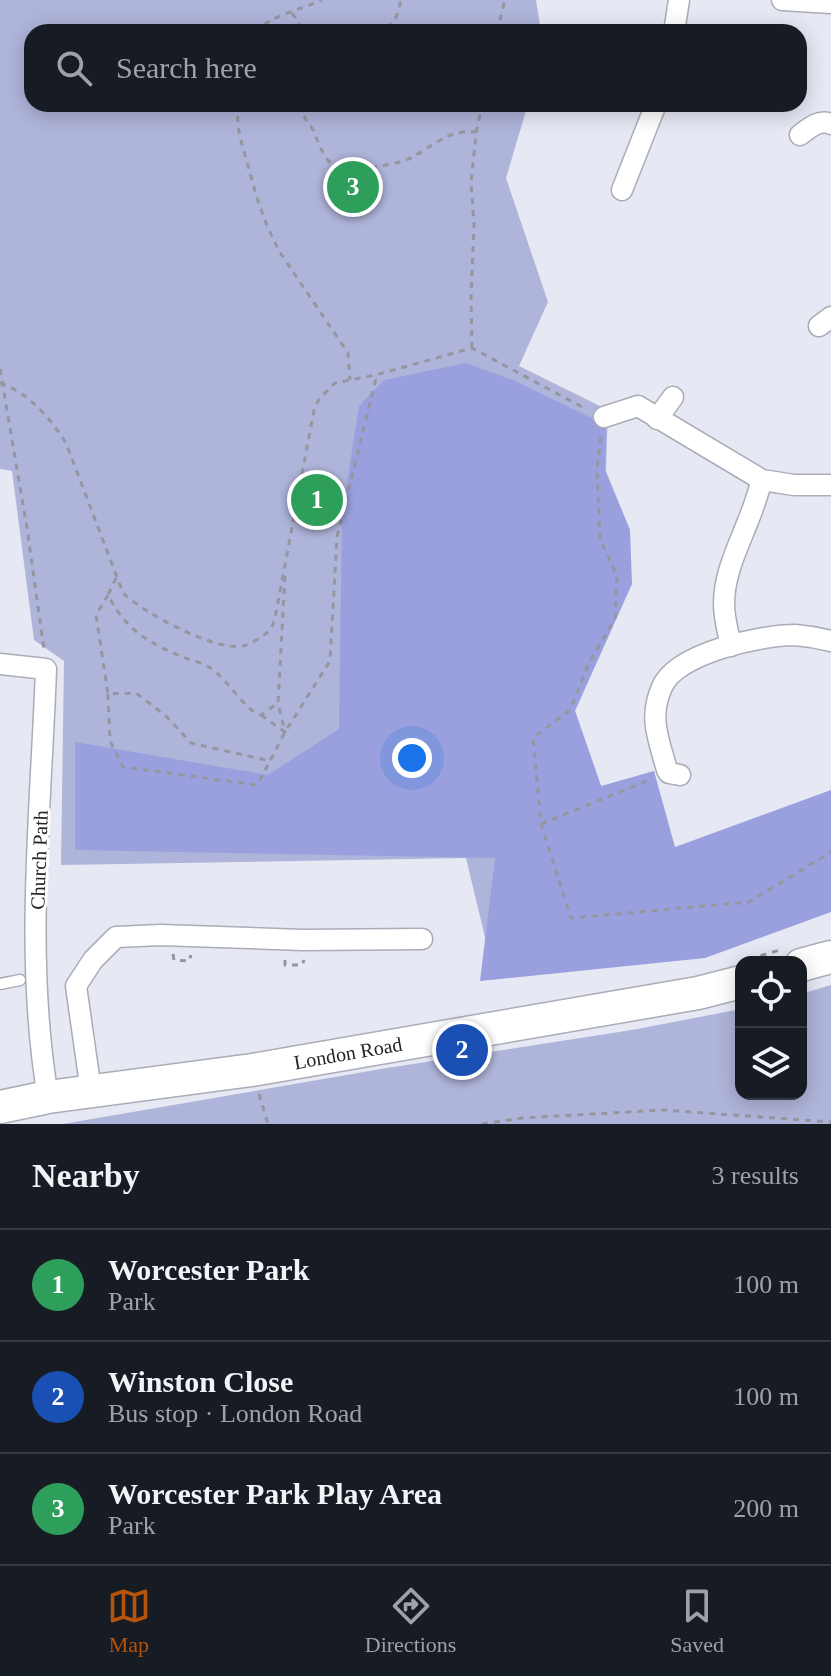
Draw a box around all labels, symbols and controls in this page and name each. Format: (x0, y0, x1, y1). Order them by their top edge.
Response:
search box (24, 24, 807, 112)
icon: search (52, 46, 96, 90)
text: Search here (116, 51, 257, 84)
pin: 3 (327, 157, 379, 217)
pin: 1 (291, 470, 343, 530)
your location (392, 738, 432, 778)
street label: Church Path (26, 810, 52, 910)
map controls (735, 956, 807, 1100)
button: locate (735, 956, 807, 1028)
pin: 2 (436, 1020, 488, 1080)
button: layers (735, 1028, 807, 1100)
street label: London Road (292, 1033, 404, 1073)
text: Nearby (32, 1157, 140, 1194)
text: 3 results (712, 1161, 799, 1190)
text: Worcester Park (108, 1253, 309, 1286)
text: 1 (52, 1270, 65, 1299)
text: 100 m (733, 1270, 799, 1299)
text: Park (108, 1287, 156, 1316)
text: Winston Close (108, 1365, 293, 1398)
text: 2 (52, 1382, 65, 1411)
text: 100 m (733, 1382, 799, 1411)
text: Bus stop · London Road (108, 1399, 362, 1428)
text: Worcester Park Play Area (108, 1477, 442, 1510)
text: 3 (52, 1494, 65, 1523)
text: 200 m (733, 1494, 799, 1523)
text: Park (108, 1511, 156, 1540)
tab: Map (107, 1584, 151, 1658)
tab: Directions (365, 1584, 456, 1658)
tab: Saved (670, 1584, 724, 1658)

